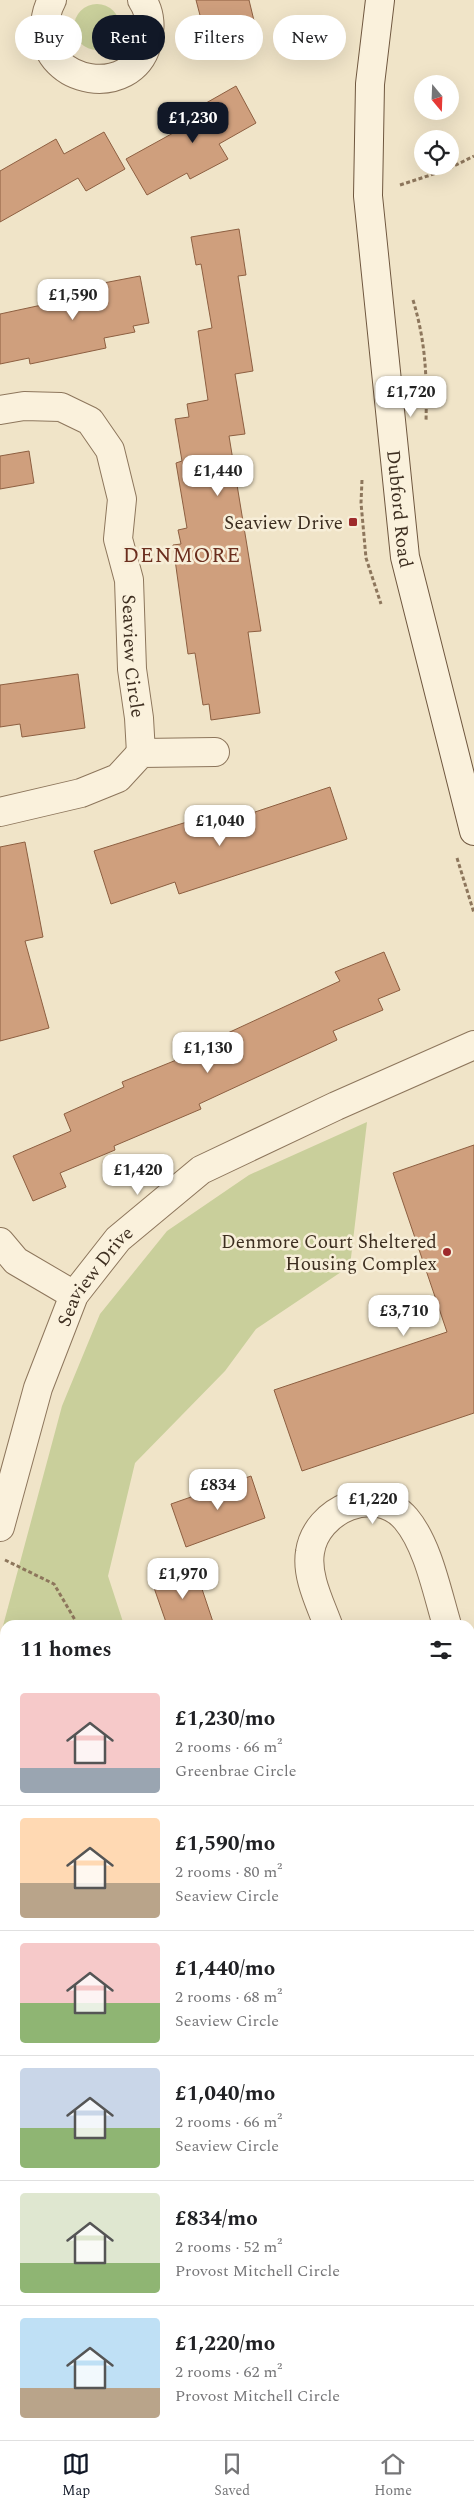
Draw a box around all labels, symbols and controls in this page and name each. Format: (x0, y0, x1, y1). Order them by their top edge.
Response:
chip: Buy (15, 15, 82, 60)
chip: Rent (92, 15, 165, 60)
chip: Filters (175, 15, 263, 60)
chip: New (273, 15, 346, 60)
north arrow (414, 75, 459, 120)
map controls (414, 75, 459, 175)
pin: £1,230 (152, 102, 234, 144)
text: £1,230 (168, 106, 218, 130)
button: locate (414, 130, 459, 175)
pin: £1,590 (32, 278, 114, 321)
text: £1,590 (48, 283, 98, 307)
pin: £1,720 (370, 376, 452, 418)
text: £1,720 (386, 380, 436, 404)
street label: Dubford Road (378, 448, 420, 571)
pin: £1,440 (177, 454, 259, 497)
text: £1,440 (193, 459, 243, 483)
place label: Seaview Drive (224, 509, 343, 538)
marker: Seaview Drive (347, 516, 359, 528)
district label: DENMORE (123, 540, 241, 572)
street label: Seaview Circle (113, 594, 152, 720)
pin: £1,040 (179, 804, 261, 847)
text: £1,040 (195, 809, 245, 833)
pin: £1,130 (167, 1032, 249, 1074)
text: £1,130 (183, 1036, 233, 1060)
pin: £1,420 (97, 1154, 179, 1196)
text: £1,420 (113, 1158, 163, 1182)
street label: Seaview Drive (50, 1219, 140, 1331)
place label: Denmore Court Sheltered Housing Complex (221, 1228, 437, 1279)
marker: Denmore Court Sheltered Housing Complex (441, 1246, 453, 1258)
pin: £3,710 (363, 1294, 445, 1337)
text: £3,710 (379, 1299, 429, 1323)
pin: £834 (188, 1468, 248, 1511)
text: £834 (200, 1473, 236, 1497)
pin: £1,220 (332, 1482, 414, 1525)
text: £1,220 (348, 1487, 398, 1511)
pin: £1,970 (142, 1558, 224, 1600)
text: £1,970 (158, 1562, 208, 1586)
text: 11 homes (20, 1634, 112, 1666)
icon: filters (427, 1636, 455, 1664)
text: £1,230/mo (175, 1703, 275, 1735)
icon: home (60, 1713, 120, 1773)
text: 2 rooms · 66 m² (175, 1735, 282, 1759)
text: Greenbrae Circle (175, 1759, 296, 1783)
text: £1,590/mo (175, 1828, 275, 1860)
icon: home (60, 1838, 120, 1898)
text: 2 rooms · 80 m² (175, 1860, 282, 1884)
text: Seaview Circle (175, 1884, 279, 1908)
text: £1,440/mo (175, 1953, 275, 1985)
icon: home (60, 1963, 120, 2023)
text: 2 rooms · 68 m² (175, 1985, 282, 2009)
text: Seaview Circle (175, 2009, 279, 2033)
text: £1,040/mo (175, 2078, 275, 2110)
icon: home (60, 2088, 120, 2148)
text: 2 rooms · 66 m² (175, 2110, 282, 2134)
text: Seaview Circle (175, 2134, 279, 2158)
text: £834/mo (175, 2203, 258, 2235)
icon: home (60, 2213, 120, 2273)
text: 2 rooms · 52 m² (175, 2235, 282, 2259)
text: Provost Mitchell Circle (175, 2259, 340, 2283)
text: £1,220/mo (175, 2328, 275, 2360)
icon: home (60, 2338, 120, 2398)
text: 2 rooms · 62 m² (175, 2360, 282, 2384)
text: Provost Mitchell Circle (175, 2384, 340, 2408)
tab: Map (62, 2450, 90, 2501)
tab: Saved (214, 2450, 250, 2501)
tab: Home (374, 2450, 412, 2501)

